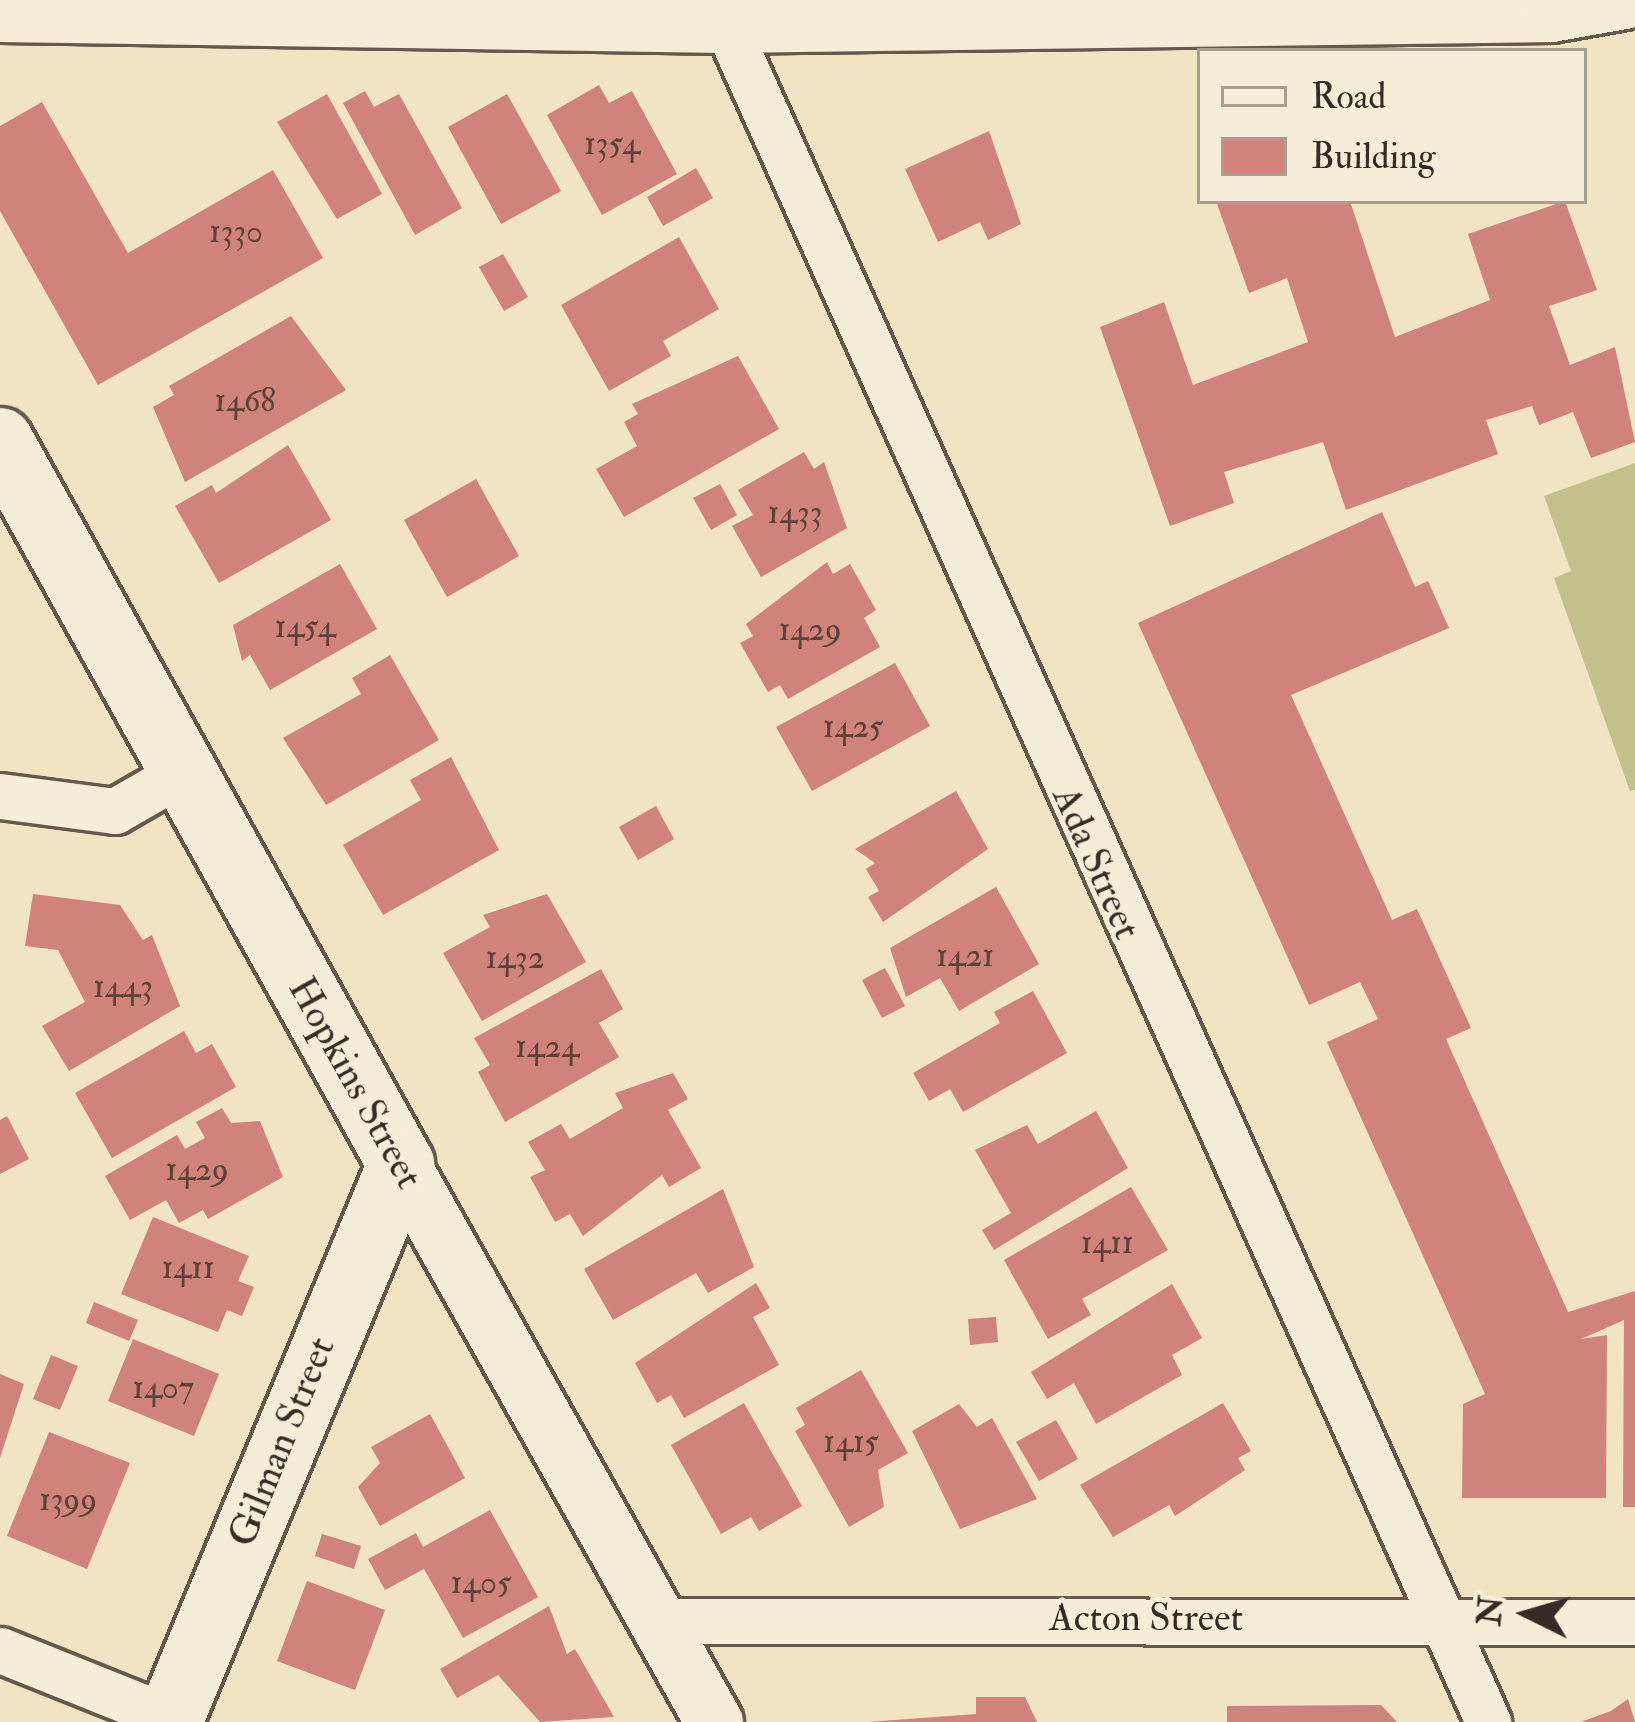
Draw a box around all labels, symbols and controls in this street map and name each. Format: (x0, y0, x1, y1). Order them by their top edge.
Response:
legend (1197, 48, 1587, 204)
text: Road (1311, 74, 1386, 119)
house number: 1354 (584, 124, 640, 164)
text: Building (1311, 134, 1435, 179)
house number: 1330 (209, 212, 263, 252)
house number: 1468 (214, 381, 276, 421)
house number: 1433 (768, 493, 822, 533)
house number: 1454 (274, 607, 336, 647)
house number: 1429 (778, 610, 842, 650)
house number: 1425 (823, 707, 883, 747)
street label: Ada Street (1042, 779, 1150, 947)
house number: 1421 (936, 936, 994, 976)
house number: 1432 (486, 938, 544, 978)
house number: 1443 (93, 967, 153, 1007)
street label: Hopkins Street (278, 969, 432, 1197)
house number: 1424 (515, 1027, 579, 1067)
house number: 1429 (165, 1150, 229, 1190)
house number: 1411 (1080, 1223, 1134, 1263)
house number: 1411 (161, 1248, 215, 1288)
street label: Gilman Street (219, 1330, 345, 1554)
house number: 1407 (132, 1368, 194, 1408)
house number: 1415 (823, 1422, 879, 1462)
house number: 1399 (39, 1480, 97, 1520)
north arrow (1467, 1554, 1587, 1674)
house number: 1405 (451, 1563, 511, 1603)
text: N (1469, 1594, 1512, 1627)
street label: Acton Street (1049, 1595, 1243, 1641)

